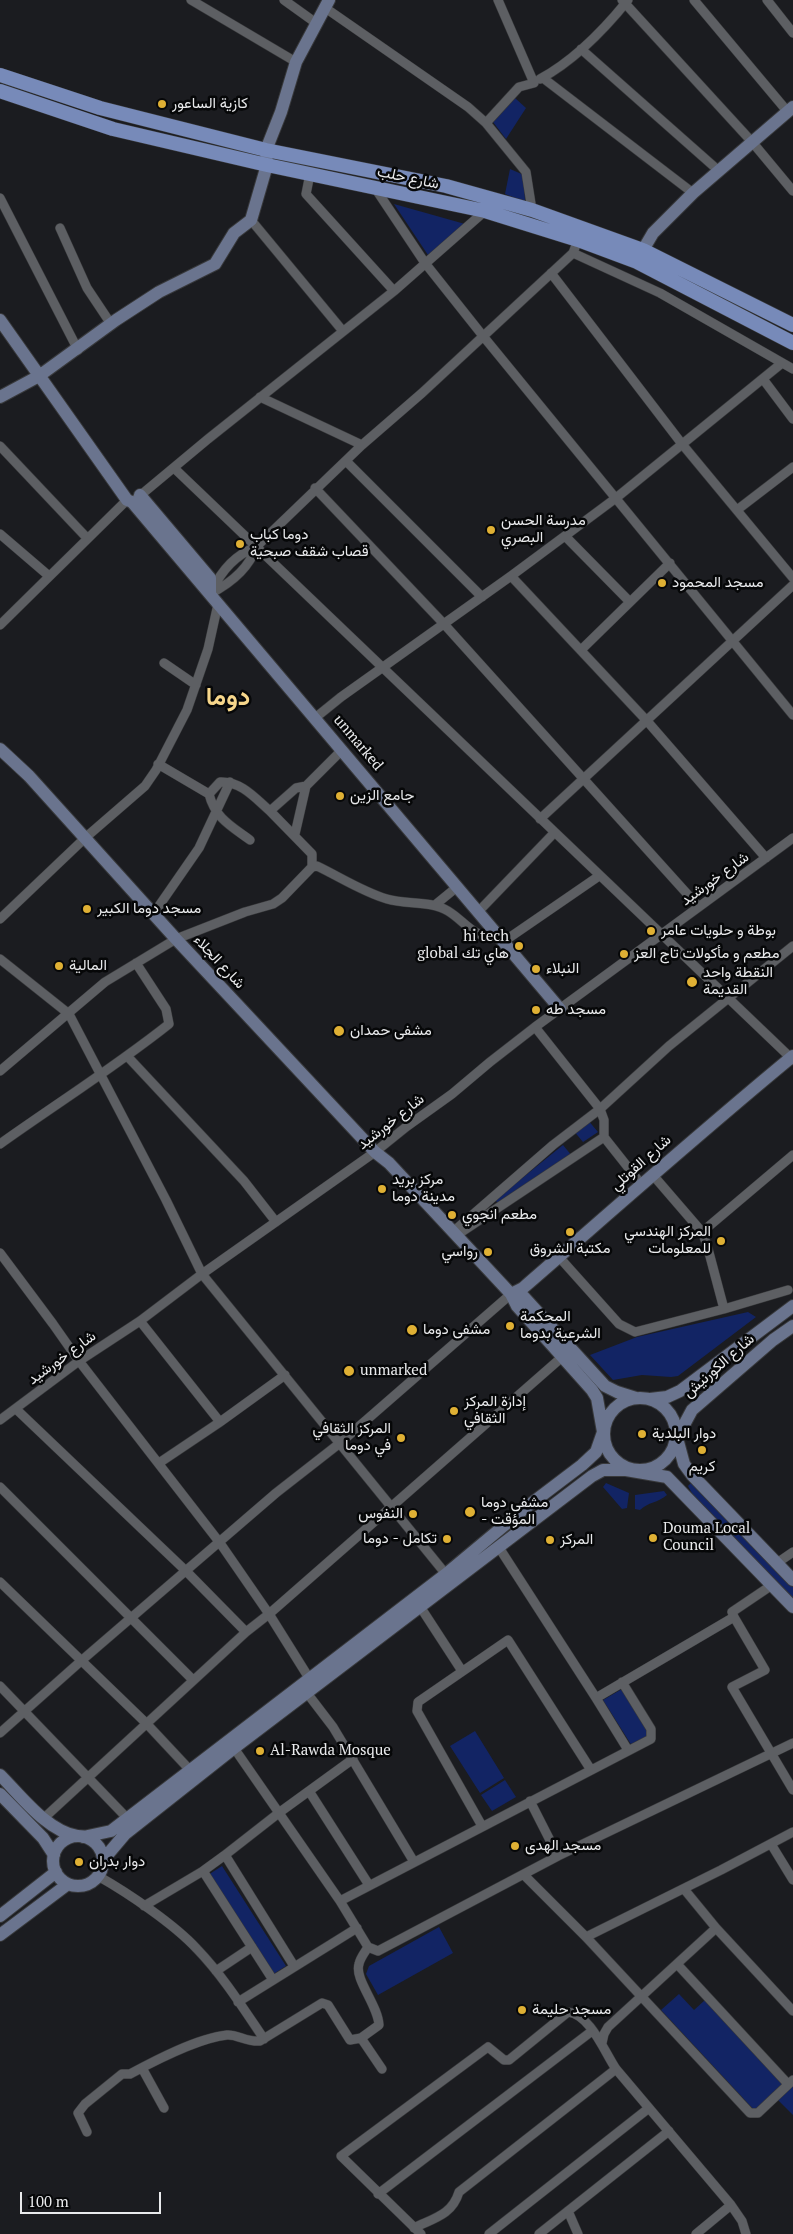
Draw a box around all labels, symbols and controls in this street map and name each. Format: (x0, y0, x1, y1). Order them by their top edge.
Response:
place label: كازية الساعور (172, 95, 248, 113)
marker: كازية الساعور (156, 98, 168, 110)
street label: شارع حلب (376, 163, 440, 193)
place label: مدرسة الحسن البصري (501, 512, 586, 547)
marker: مدرسة الحسن البصري (485, 524, 497, 536)
place label: دوما كباب قصاب شقف صبحية (250, 526, 369, 561)
marker: دوما كباب قصاب شقف صبحية (234, 538, 246, 550)
place label: مسجد المحمود (672, 574, 764, 592)
marker: مسجد المحمود (656, 577, 668, 589)
district label: دوما (206, 683, 250, 713)
street label: unmarked (329, 711, 387, 775)
place label: جامع الزين (350, 787, 414, 805)
marker: جامع الزين (334, 790, 346, 802)
street label: شارع خورشيد (677, 848, 753, 910)
place label: مسجد دوما الكبير (97, 900, 201, 918)
marker: مسجد دوما الكبير (81, 903, 93, 915)
place label: بوطة و حلويات عامر (661, 922, 776, 940)
marker: بوطة و حلويات عامر (645, 925, 657, 937)
place label: hi tech global هاي تك (417, 928, 509, 963)
street label: شارع الجلاء (190, 931, 248, 993)
marker: hi tech global هاي تك (513, 940, 525, 952)
place label: مطعم و مأكولات تاج العز (634, 945, 779, 963)
marker: مطعم و مأكولات تاج العز (618, 948, 630, 960)
place label: المالية (69, 957, 107, 975)
marker: المالية (53, 960, 65, 972)
place label: النبلاء (546, 960, 579, 978)
marker: النبلاء (530, 963, 542, 975)
place label: النقطة واحد القديمة (703, 964, 773, 999)
marker: النقطة واحد القديمة (685, 975, 699, 989)
place label: مسجد طه (546, 1001, 606, 1019)
marker: مسجد طه (530, 1004, 542, 1016)
place label: مشفى حمدان (350, 1022, 432, 1040)
marker: مشفى حمدان (332, 1024, 346, 1038)
street label: شارع خورشيد (354, 1090, 428, 1154)
street label: شارع القوتلي (607, 1131, 675, 1195)
place label: مركز بريد مدينة دوما (392, 1171, 455, 1206)
marker: مركز بريد مدينة دوما (376, 1183, 388, 1195)
place label: مطعم انجوي (462, 1206, 537, 1224)
marker: مطعم انجوي (446, 1209, 458, 1221)
place label: المركز الهندسي للمعلومات (624, 1223, 711, 1258)
marker: مكتبة الشروق (564, 1226, 576, 1238)
marker: المركز الهندسي للمعلومات (715, 1235, 727, 1247)
place label: مكتبة الشروق (530, 1240, 610, 1258)
place label: رواسي (441, 1243, 478, 1261)
marker: رواسي (482, 1246, 494, 1258)
place label: المحكمة الشرعية بدوما (520, 1308, 601, 1343)
marker: المحكمة الشرعية بدوما (504, 1320, 516, 1332)
place label: مشفى دوما (423, 1321, 490, 1339)
marker: مشفى دوما (405, 1323, 419, 1337)
street label: شارع خورشيد (24, 1327, 100, 1389)
street label: شارع الكورنيش (680, 1330, 758, 1402)
place label: unmarked (360, 1362, 427, 1380)
marker: unmarked (342, 1364, 356, 1378)
place label: إدارة المركز الثقافي (464, 1393, 526, 1428)
marker: إدارة المركز الثقافي (448, 1405, 460, 1417)
place label: المركز الثقافي في دوما (313, 1420, 391, 1455)
place label: دوار البلدية (652, 1425, 716, 1443)
marker: دوار البلدية (636, 1428, 648, 1440)
marker: المركز الثقافي في دوما (395, 1432, 407, 1444)
marker: كريم (696, 1444, 708, 1456)
place label: كريم (689, 1458, 715, 1476)
place label: مشفى دوما - المؤقت (481, 1494, 548, 1529)
place label: النفوس (358, 1505, 403, 1523)
marker: مشفى دوما - المؤقت (463, 1505, 477, 1519)
marker: النفوس (407, 1508, 419, 1520)
place label: Douma Local Council (663, 1520, 750, 1555)
place label: تكامل - دوما (363, 1530, 437, 1548)
place label: المركز (560, 1531, 593, 1549)
marker: Douma Local Council (647, 1532, 659, 1544)
marker: تكامل - دوما (441, 1533, 453, 1545)
marker: المركز (544, 1534, 556, 1546)
place label: Al-Rawda Mosque (270, 1742, 391, 1760)
marker: Al-Rawda Mosque (254, 1745, 266, 1757)
place label: مسجد الهدى (525, 1837, 601, 1855)
marker: مسجد الهدى (509, 1840, 521, 1852)
place label: دوار بدران (89, 1853, 145, 1871)
marker: دوار بدران (73, 1856, 85, 1868)
place label: مسجد حليمة (532, 2001, 611, 2019)
marker: مسجد حليمة (516, 2004, 528, 2016)
scale bar (22, 2182, 164, 2214)
text: 100 m (28, 2191, 69, 2211)

